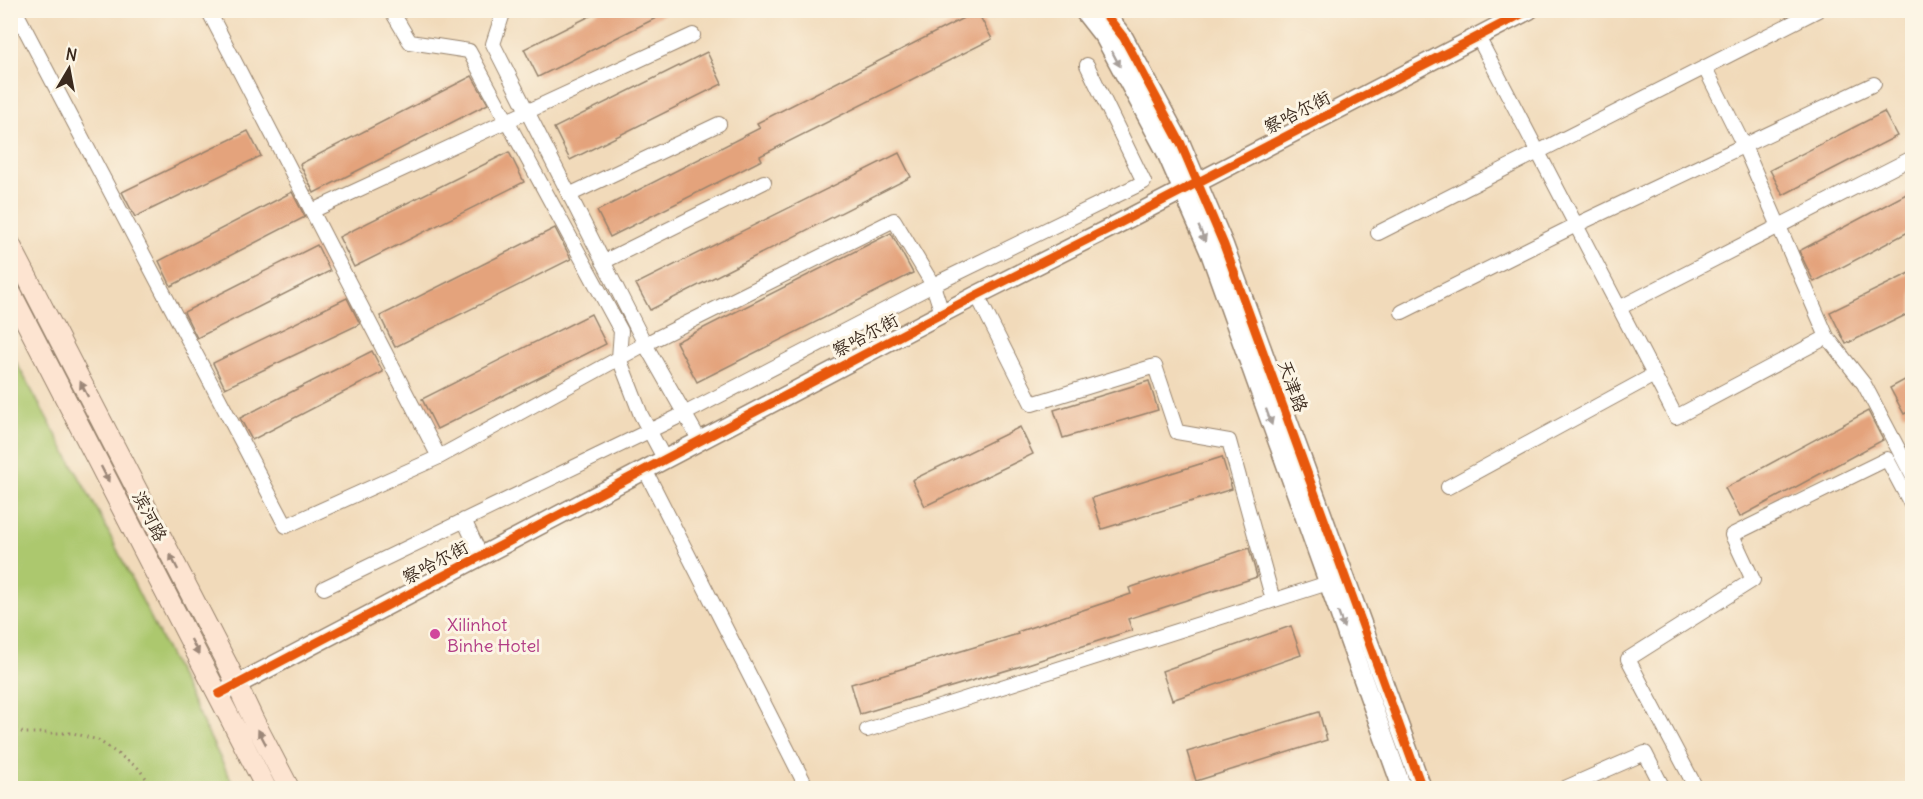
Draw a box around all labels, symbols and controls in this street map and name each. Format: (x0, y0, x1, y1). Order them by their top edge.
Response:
north arrow (39, 39, 99, 99)
text: N (64, 43, 79, 65)
one-way arrow (1111, 50, 1121, 67)
street label: 察哈尔街 (1260, 85, 1334, 139)
one-way arrow (1197, 225, 1206, 242)
street label: 察哈尔街 (828, 308, 902, 362)
street label: 天津路 (1273, 357, 1313, 415)
one-way arrow (80, 381, 89, 398)
one-way arrow (1264, 408, 1274, 426)
one-way arrow (100, 466, 109, 483)
street label: 滨河路 (127, 487, 173, 545)
street label: 察哈尔街 (398, 535, 472, 589)
one-way arrow (170, 554, 179, 571)
one-way arrow (1337, 611, 1347, 629)
place label: Xilinhot Binhe Hotel (447, 613, 540, 657)
marker: Xilinhot Binhe Hotel (428, 627, 442, 641)
one-way arrow (189, 638, 199, 656)
one-way arrow (257, 728, 267, 745)

